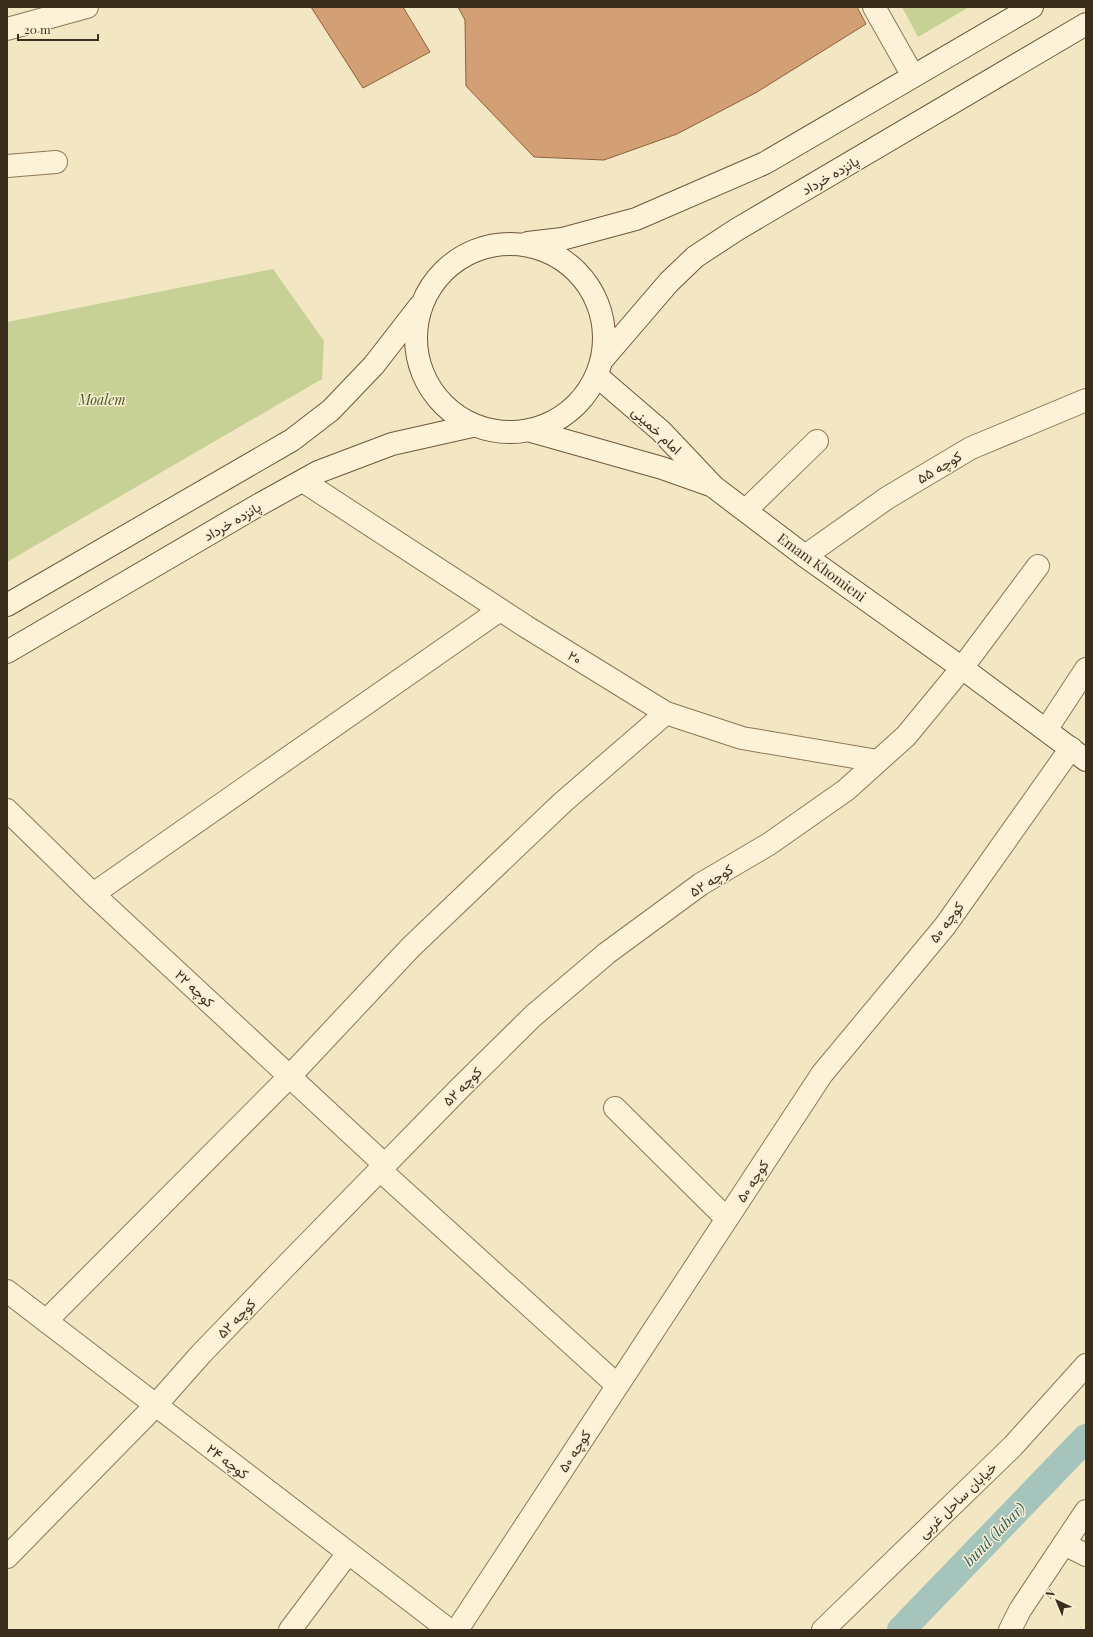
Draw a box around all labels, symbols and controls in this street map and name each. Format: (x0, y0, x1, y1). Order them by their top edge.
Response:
scale bar (18, 16, 98, 42)
text: 20 m (24, 21, 51, 37)
street label: پانزده خرداد (798, 151, 863, 200)
park label: Moalem (77, 390, 126, 409)
street label: امام خمینی (628, 402, 686, 458)
street label: کوچه ۵۵ (913, 446, 965, 489)
street label: پانزده خرداد (200, 497, 265, 546)
street label: Emam Khomieni (774, 528, 870, 606)
street label: ۲۰ (564, 645, 586, 669)
street label: کوچه ۵۲ (686, 859, 737, 902)
street label: کوچه ۵۰ (924, 898, 968, 947)
street label: کوچه ۲۲ (171, 965, 219, 1012)
street label: کوچه ۵۲ (438, 1062, 486, 1110)
street label: کوچه ۵۰ (731, 1156, 774, 1206)
street label: کوچه ۵۲ (212, 1294, 260, 1343)
street label: کوچه ۵۰ (553, 1426, 596, 1476)
street label: کوچه ۲۴ (203, 1439, 253, 1484)
street label: خیابان ساحل غربی (913, 1457, 1001, 1543)
water label: bund (labar) (958, 1498, 1029, 1571)
north arrow (1037, 1581, 1077, 1621)
text: N (1042, 1585, 1058, 1602)

